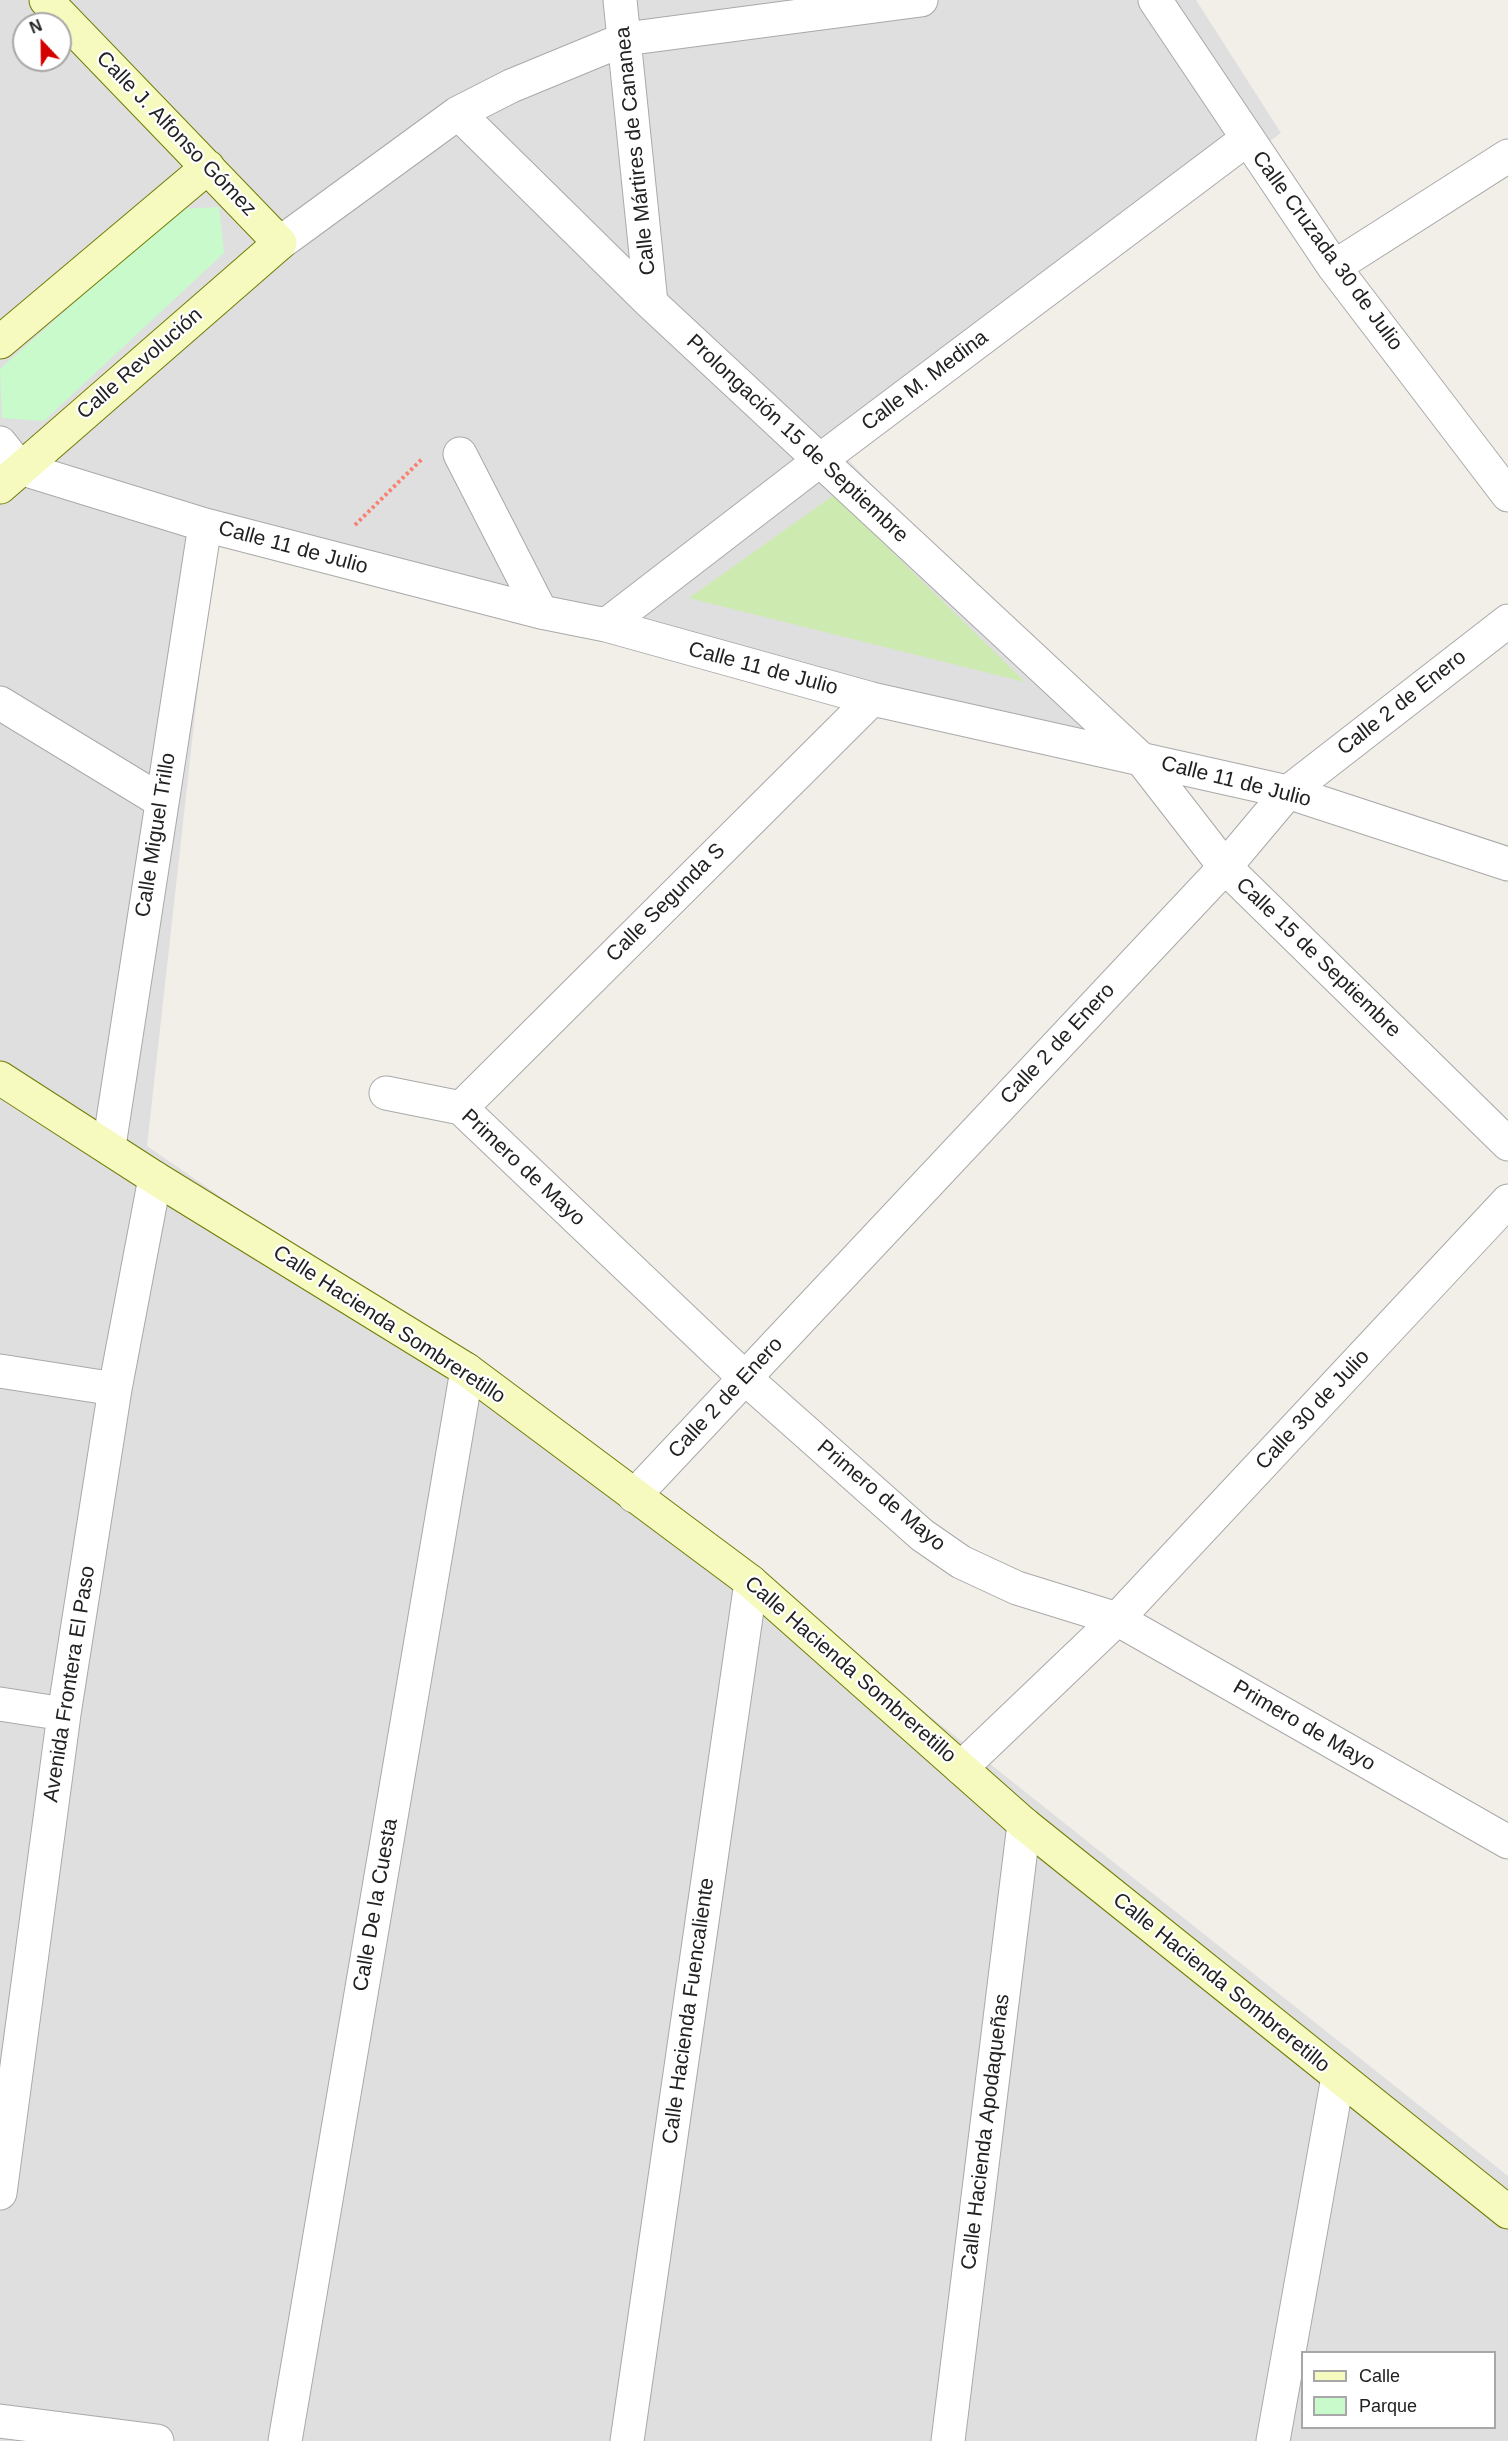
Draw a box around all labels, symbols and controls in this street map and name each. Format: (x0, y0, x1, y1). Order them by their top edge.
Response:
north arrow (12, 12, 72, 72)
text: N (27, 17, 44, 37)
street label: Calle Mártires de Cananea (610, 25, 662, 277)
street label: Calle J. Alfonso Gómez (91, 46, 261, 222)
street label: Calle Cruzada 30 de Julio (1246, 146, 1408, 356)
street label: Calle Revolución (72, 303, 208, 425)
street label: Calle M. Medina (857, 325, 993, 437)
street label: Prolongación 15 de Septiembre (681, 329, 913, 549)
street label: Calle 11 de Julio (216, 516, 370, 580)
street label: Calle 11 de Julio (686, 637, 840, 701)
street label: Calle 2 de Enero (1333, 645, 1471, 761)
street label: Calle Miguel Trillo (131, 751, 181, 919)
street label: Calle 11 de Julio (1158, 751, 1314, 813)
street label: Calle Segunda S (601, 838, 731, 968)
street label: Calle 15 de Septiembre (1230, 873, 1406, 1043)
street label: Calle 2 de Enero (995, 978, 1121, 1110)
street label: Primero de Mayo (456, 1104, 590, 1232)
street label: Calle Hacienda Sombreretillo (268, 1240, 510, 1410)
street label: Calle 2 de Enero (663, 1332, 789, 1464)
street label: Calle 30 de Julio (1251, 1345, 1375, 1475)
street label: Primero de Mayo (812, 1435, 950, 1557)
street label: Avenida Frontera El Paso (39, 1564, 101, 1804)
street label: Calle Hacienda Sombreretillo (739, 1571, 961, 1769)
street label: Primero de Mayo (1228, 1675, 1380, 1777)
street label: Calle De la Cuesta (348, 1817, 404, 1993)
street label: Calle Hacienda Fuencaliente (658, 1876, 720, 2146)
street label: Calle Hacienda Sombreretillo (1107, 1888, 1335, 2078)
street label: Calle Hacienda Apodaqueñas (957, 1993, 1015, 2271)
legend (1301, 2351, 1496, 2429)
text: Calle (1359, 2366, 1400, 2386)
text: Parque (1359, 2396, 1417, 2416)

